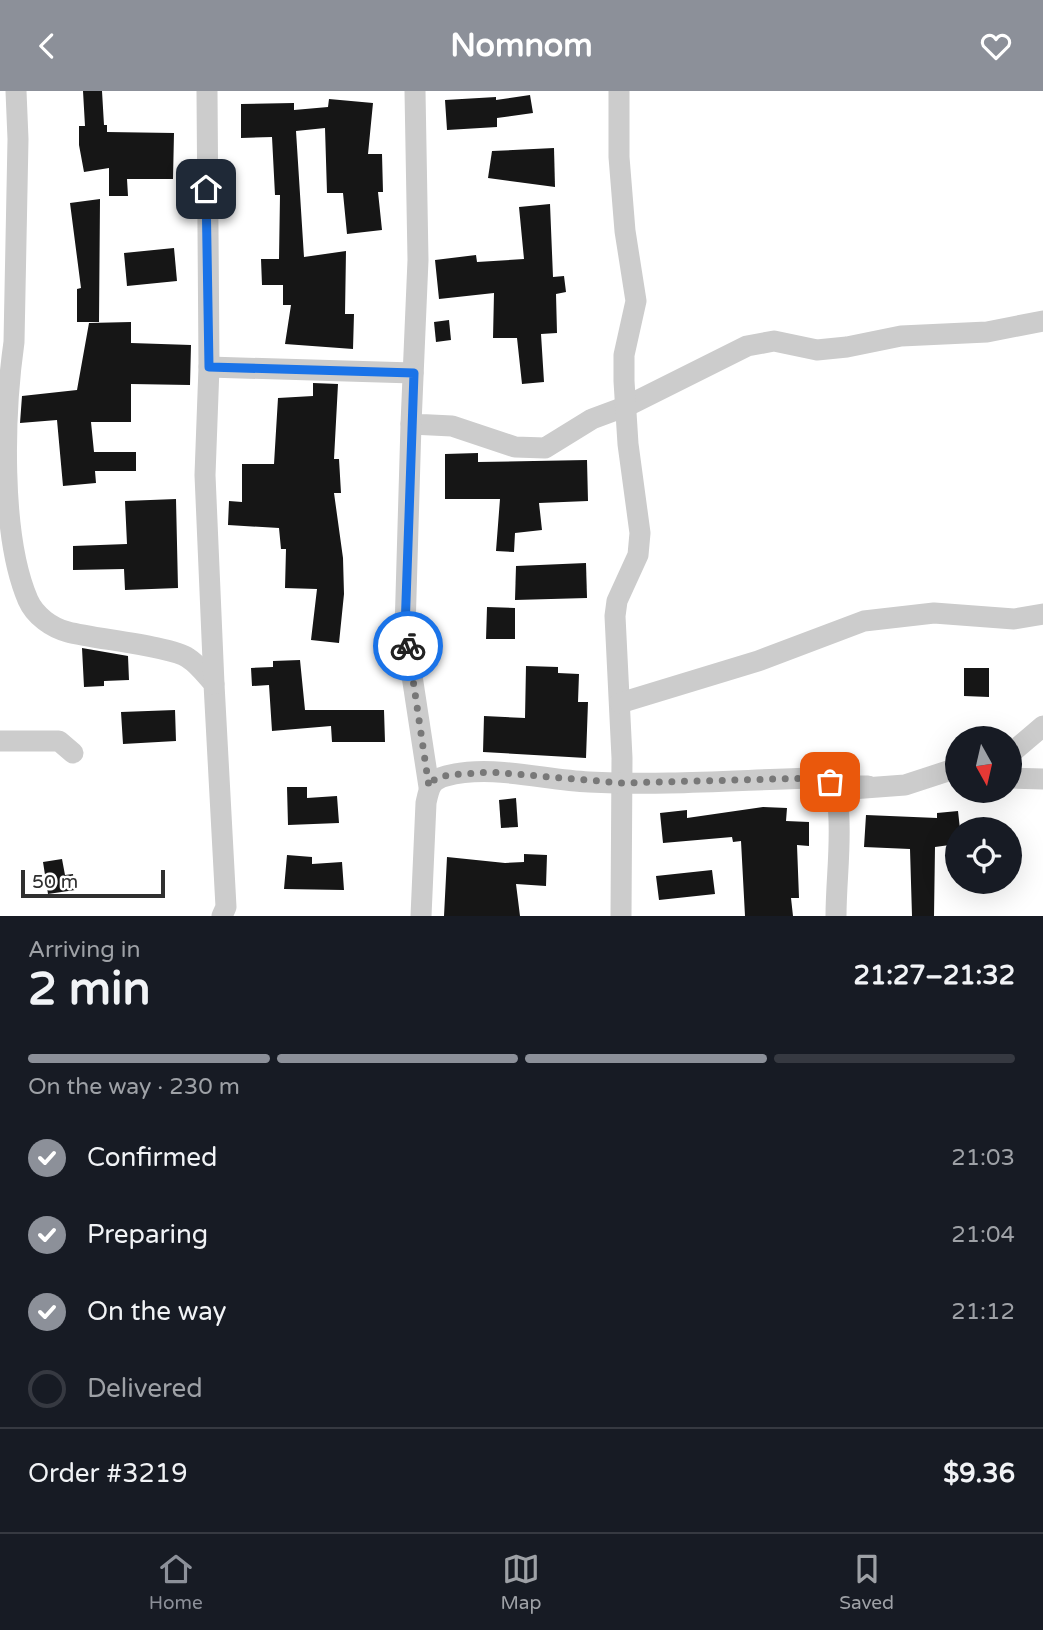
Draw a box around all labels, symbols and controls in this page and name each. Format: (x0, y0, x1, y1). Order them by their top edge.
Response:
icon: back (28, 27, 66, 65)
text: Nomnom (450, 27, 593, 65)
icon: heart (977, 27, 1015, 65)
pin (176, 159, 236, 219)
icon: home (187, 170, 225, 208)
courier (373, 611, 443, 681)
icon: bike (389, 627, 427, 665)
north arrow (945, 726, 1022, 803)
map controls (945, 726, 1022, 894)
pin (800, 752, 860, 812)
icon: bag (811, 763, 849, 801)
button: locate (945, 817, 1022, 894)
scale bar (21, 867, 164, 899)
text: 50 m (32, 871, 78, 893)
text: Arriving in (28, 936, 141, 964)
text: 21:27–21:32 (854, 960, 1015, 991)
text: 2 min (28, 962, 151, 1017)
text: On the way · 230 m (28, 1073, 240, 1101)
icon: check (28, 1139, 66, 1177)
text: Confirmed (87, 1142, 217, 1173)
text: 21:03 (951, 1144, 1015, 1172)
icon: check (28, 1216, 66, 1254)
text: Preparing (87, 1219, 208, 1250)
text: 21:04 (951, 1221, 1015, 1249)
icon: check (28, 1293, 66, 1331)
text: On the way (87, 1296, 227, 1327)
text: 21:12 (951, 1298, 1015, 1326)
text: Delivered (87, 1373, 203, 1404)
text: Order #3219 (28, 1458, 188, 1489)
text: $9.36 (943, 1458, 1015, 1489)
tab: Home (149, 1550, 203, 1614)
tab: Map (500, 1550, 541, 1614)
tab: Saved (839, 1550, 894, 1614)

